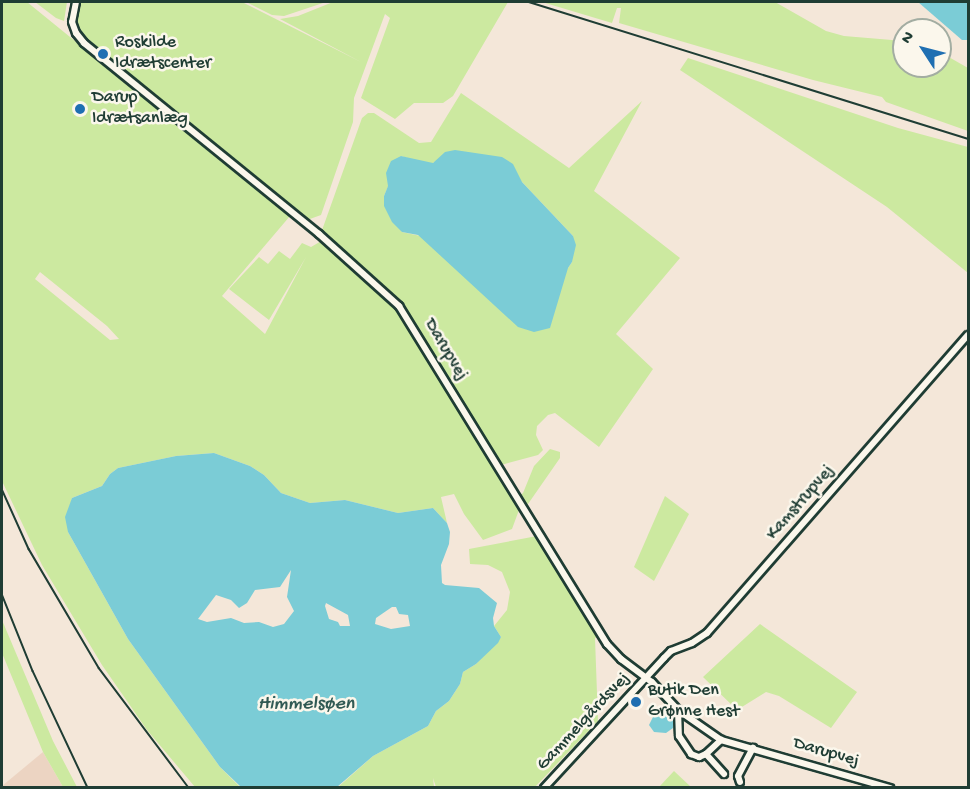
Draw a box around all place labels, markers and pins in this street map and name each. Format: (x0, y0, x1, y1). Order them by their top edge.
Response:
place label: Roskilde Idrætscenter (115, 33, 211, 76)
marker: Roskilde Idrætscenter (96, 47, 110, 61)
place label: Darup Idrætsanlæg (92, 88, 188, 130)
marker: Darup Idrætsanlæg (73, 102, 87, 116)
place label: Butik Den Grønne Hest (648, 681, 739, 724)
marker: Butik Den Grønne Hest (629, 695, 643, 709)

